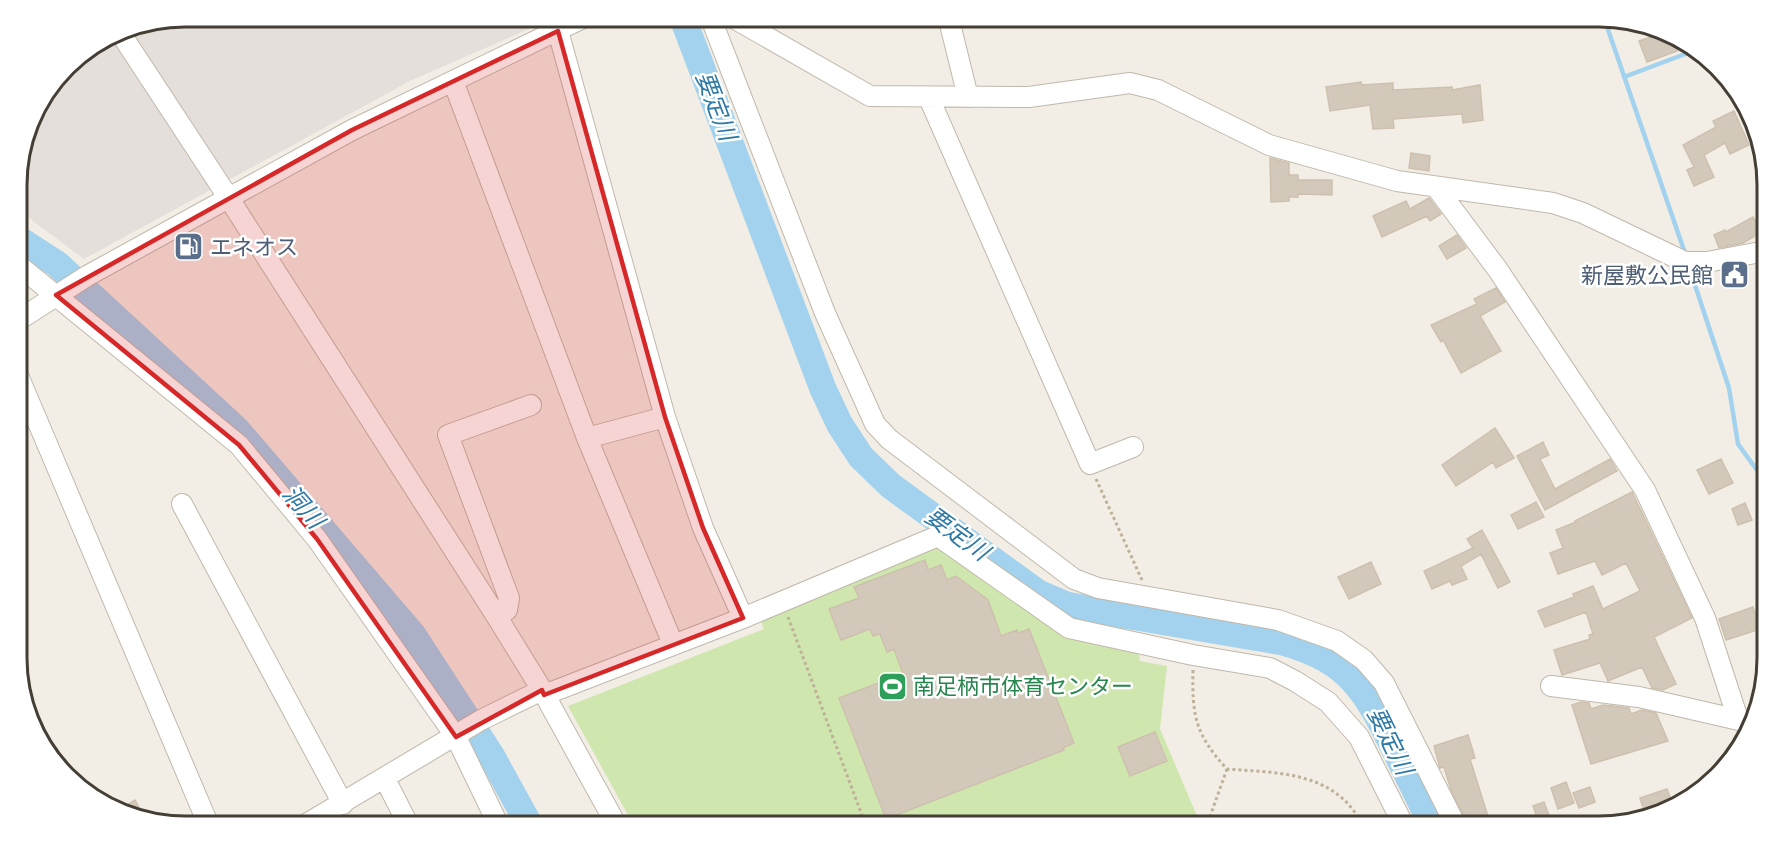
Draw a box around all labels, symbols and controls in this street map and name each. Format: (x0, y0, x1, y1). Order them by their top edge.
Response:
water label: 要定川 (689, 67, 744, 148)
fuel station icon: エネオス (173, 231, 205, 263)
place label: エネオス (210, 234, 298, 261)
public building icon: 新屋敷公民館 (1718, 259, 1750, 291)
place label: 新屋敷公民館 (1581, 262, 1713, 289)
water label: 洞川 (276, 479, 332, 537)
water label: 要定川 (919, 501, 997, 569)
sports icon: 南足柄市体育センター (876, 670, 908, 702)
place label: 南足柄市体育センター (913, 673, 1133, 700)
water label: 要定川 (1361, 702, 1421, 783)

